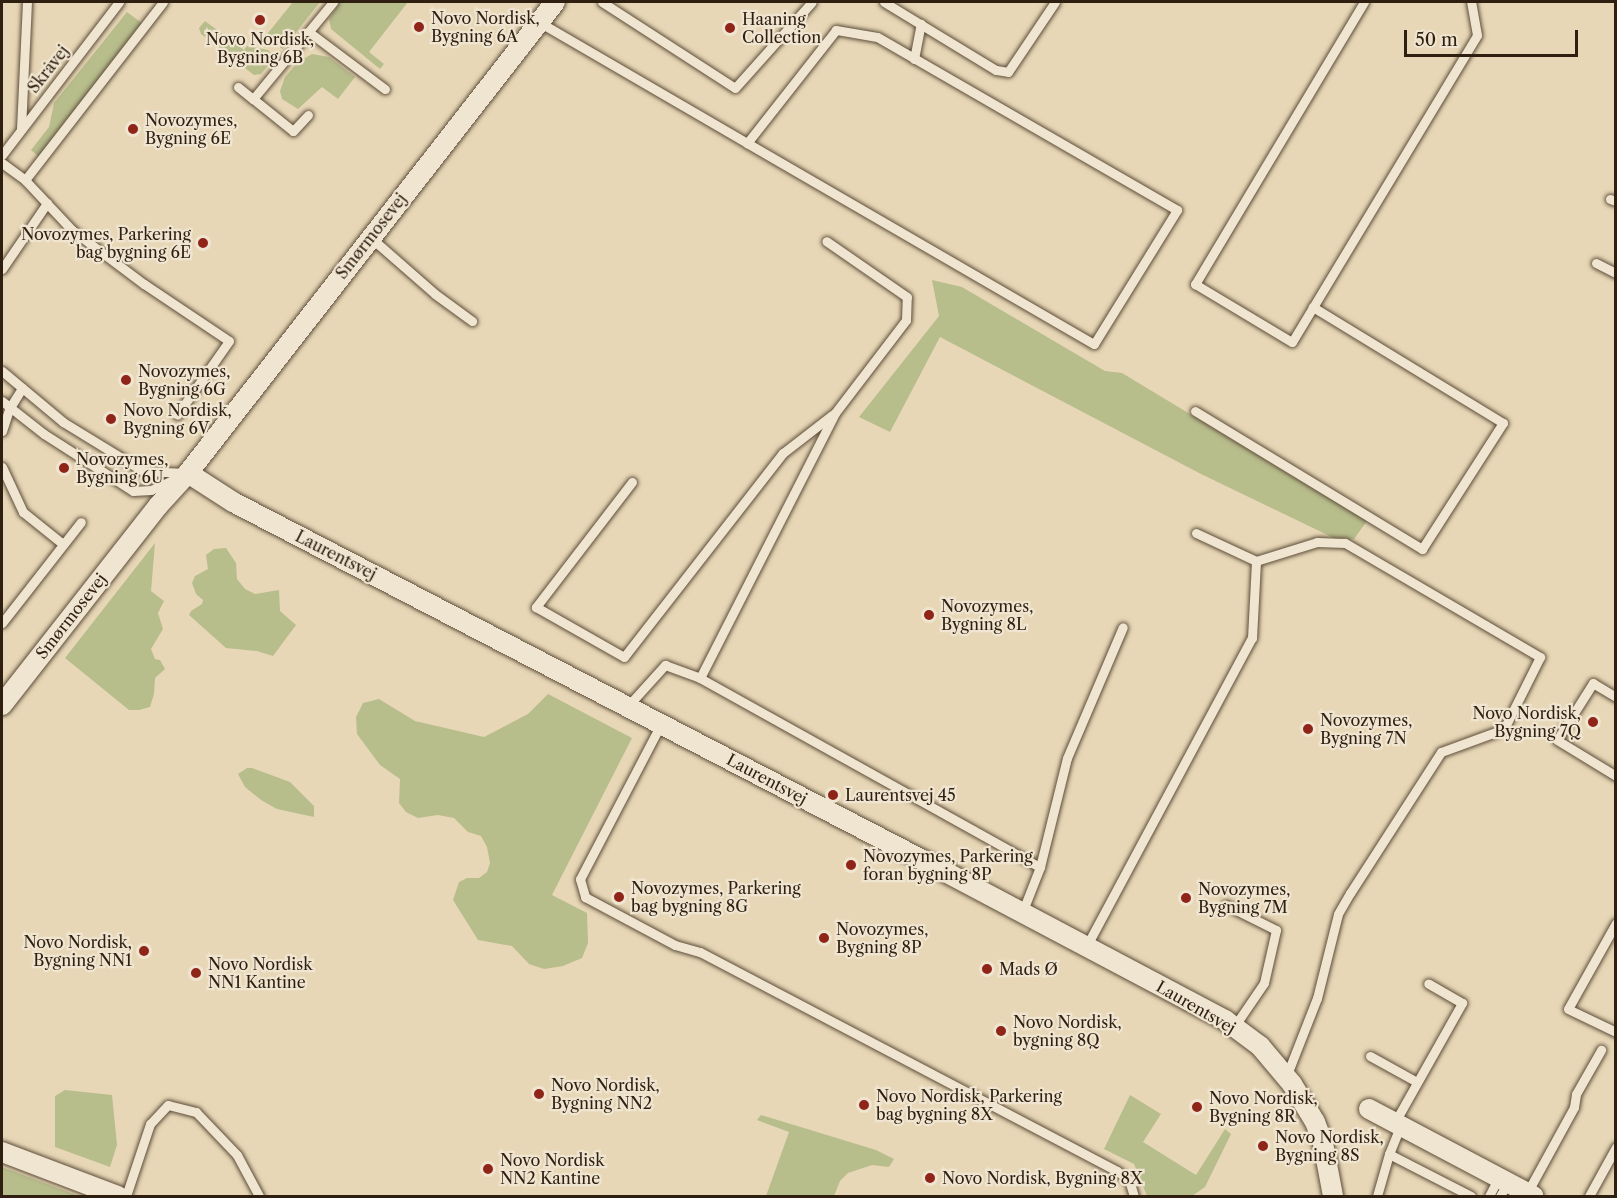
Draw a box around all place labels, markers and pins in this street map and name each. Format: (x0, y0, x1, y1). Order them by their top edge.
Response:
place label: Novo Nordisk, Bygning 6A (431, 8, 540, 46)
place label: Haaning Collection (742, 9, 821, 47)
marker: Novo Nordisk, Bygning 6B (253, 13, 267, 27)
marker: Novo Nordisk, Bygning 6A (412, 20, 426, 34)
marker: Haaning Collection (723, 21, 737, 35)
place label: Novo Nordisk, Bygning 6B (206, 29, 314, 67)
place label: Novozymes, Bygning 6E (145, 110, 237, 148)
marker: Novozymes, Bygning 6E (126, 122, 140, 136)
place label: Novozymes, Parkering bag bygning 6E (21, 224, 191, 262)
marker: Novozymes, Parkering bag bygning 6E (196, 236, 210, 250)
place label: Novozymes, Bygning 6G (138, 361, 230, 399)
marker: Novozymes, Bygning 6G (119, 373, 133, 387)
place label: Novo Nordisk, Bygning 6V (123, 400, 232, 438)
marker: Novo Nordisk, Bygning 6V (104, 412, 118, 426)
place label: Novozymes, Bygning 6U (76, 449, 168, 487)
marker: Novozymes, Bygning 6U (57, 461, 71, 475)
place label: Novozymes, Bygning 8L (941, 596, 1033, 634)
marker: Novozymes, Bygning 8L (922, 608, 936, 622)
place label: Novo Nordisk, Bygning 7Q (1472, 703, 1581, 741)
place label: Novozymes, Bygning 7N (1320, 710, 1412, 748)
marker: Novo Nordisk, Bygning 7Q (1586, 715, 1600, 729)
marker: Novozymes, Bygning 7N (1301, 722, 1315, 736)
place label: Laurentsvej 45 (845, 785, 956, 805)
marker: Laurentsvej 45 (826, 788, 840, 802)
place label: Novozymes, Parkering foran bygning 8P (863, 846, 1033, 884)
marker: Novozymes, Parkering foran bygning 8P (844, 858, 858, 872)
place label: Novozymes, Parkering bag bygning 8G (631, 878, 801, 916)
place label: Novozymes, Bygning 7M (1198, 879, 1290, 917)
marker: Novozymes, Parkering bag bygning 8G (612, 890, 626, 904)
marker: Novozymes, Bygning 7M (1179, 891, 1193, 905)
place label: Novozymes, Bygning 8P (836, 919, 928, 957)
marker: Novozymes, Bygning 8P (817, 931, 831, 945)
place label: Novo Nordisk, Bygning NN1 (23, 932, 132, 970)
marker: Novo Nordisk, Bygning NN1 (137, 944, 151, 958)
place label: Novo Nordisk NN1 Kantine (208, 954, 312, 992)
place label: Mads Ø (999, 959, 1058, 979)
marker: Mads Ø (980, 962, 994, 976)
marker: Novo Nordisk NN1 Kantine (189, 966, 203, 980)
place label: Novo Nordisk, bygning 8Q (1013, 1012, 1122, 1050)
marker: Novo Nordisk, bygning 8Q (994, 1024, 1008, 1038)
place label: Novo Nordisk, Bygning NN2 (551, 1075, 660, 1113)
place label: Novo Nordisk, Parkering bag bygning 8X (876, 1086, 1062, 1124)
marker: Novo Nordisk, Bygning NN2 (532, 1087, 546, 1101)
place label: Novo Nordisk, Bygning 8R (1209, 1088, 1318, 1126)
marker: Novo Nordisk, Parkering bag bygning 8X (857, 1098, 871, 1112)
marker: Novo Nordisk, Bygning 8R (1190, 1100, 1204, 1114)
place label: Novo Nordisk, Bygning 8S (1275, 1127, 1384, 1165)
marker: Novo Nordisk, Bygning 8S (1256, 1139, 1270, 1153)
place label: Novo Nordisk NN2 Kantine (500, 1150, 604, 1188)
marker: Novo Nordisk NN2 Kantine (481, 1162, 495, 1176)
place label: Novo Nordisk, Bygning 8X (942, 1168, 1143, 1188)
marker: Novo Nordisk, Bygning 8X (923, 1171, 937, 1185)

